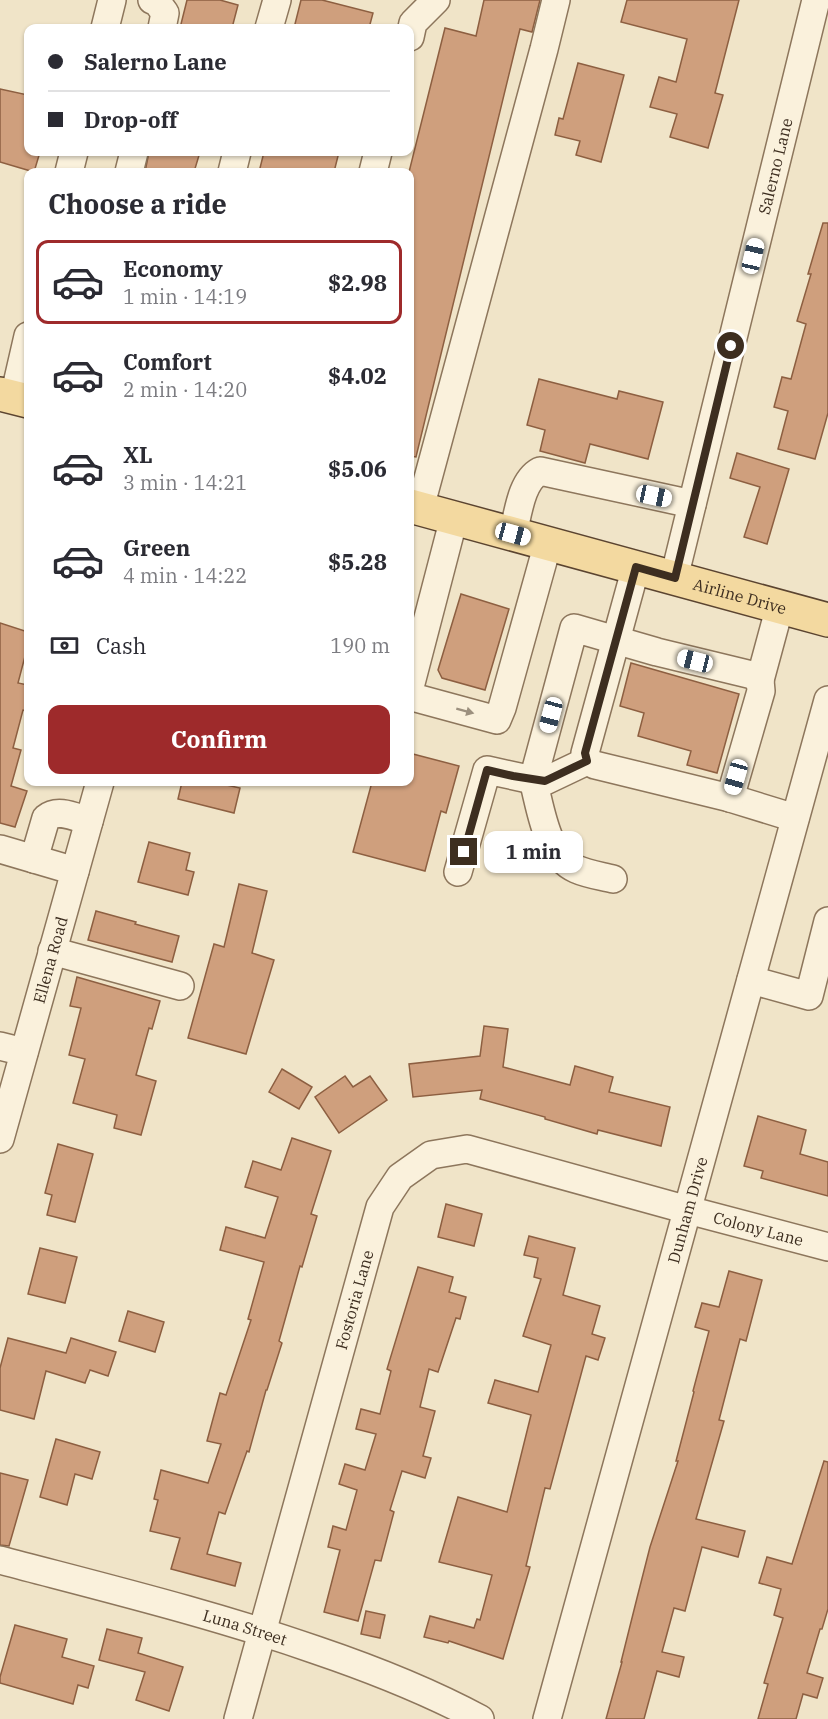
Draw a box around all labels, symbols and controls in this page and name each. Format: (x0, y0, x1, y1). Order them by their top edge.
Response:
text: Salerno Lane (84, 47, 227, 76)
text: Drop-off (84, 105, 178, 134)
street label: Salerno Lane (754, 116, 797, 217)
text: Choose a ride (48, 186, 227, 221)
car (740, 236, 766, 276)
text: Economy (123, 254, 223, 283)
icon: car (51, 255, 105, 309)
text: $2.98 (328, 268, 387, 297)
text: 1 min · 14:19 (123, 283, 247, 310)
route start (717, 332, 744, 359)
text: Comfort (123, 347, 212, 376)
icon: car (51, 348, 105, 402)
text: $4.02 (328, 361, 387, 390)
text: 2 min · 14:20 (123, 376, 247, 403)
text: XL (123, 440, 153, 469)
icon: car (51, 441, 105, 495)
text: $5.06 (328, 454, 387, 483)
text: 3 min · 14:21 (123, 469, 247, 496)
car (635, 483, 673, 509)
car (493, 521, 533, 547)
text: Green (123, 533, 190, 562)
icon: car (51, 534, 105, 588)
text: $5.28 (328, 547, 387, 576)
text: 4 min · 14:22 (123, 562, 247, 589)
street label: Airline Drive (691, 574, 789, 618)
icon: cash (48, 629, 81, 662)
text: Cash (96, 631, 147, 660)
text: 190 m (330, 632, 390, 659)
car (675, 648, 715, 674)
car (538, 695, 564, 735)
button: Confirm (48, 705, 390, 774)
one-way arrow (456, 707, 474, 716)
car (722, 757, 750, 797)
callout: 1 min (485, 831, 584, 873)
route end (450, 838, 477, 865)
text: 1 min (506, 838, 562, 865)
street label: Ellena Road (28, 914, 72, 1006)
street label: Dunham Drive (663, 1155, 712, 1265)
street label: Colony Lane (711, 1207, 806, 1250)
street label: Fostoria Lane (331, 1248, 378, 1352)
street label: Luna Street (201, 1605, 290, 1650)

